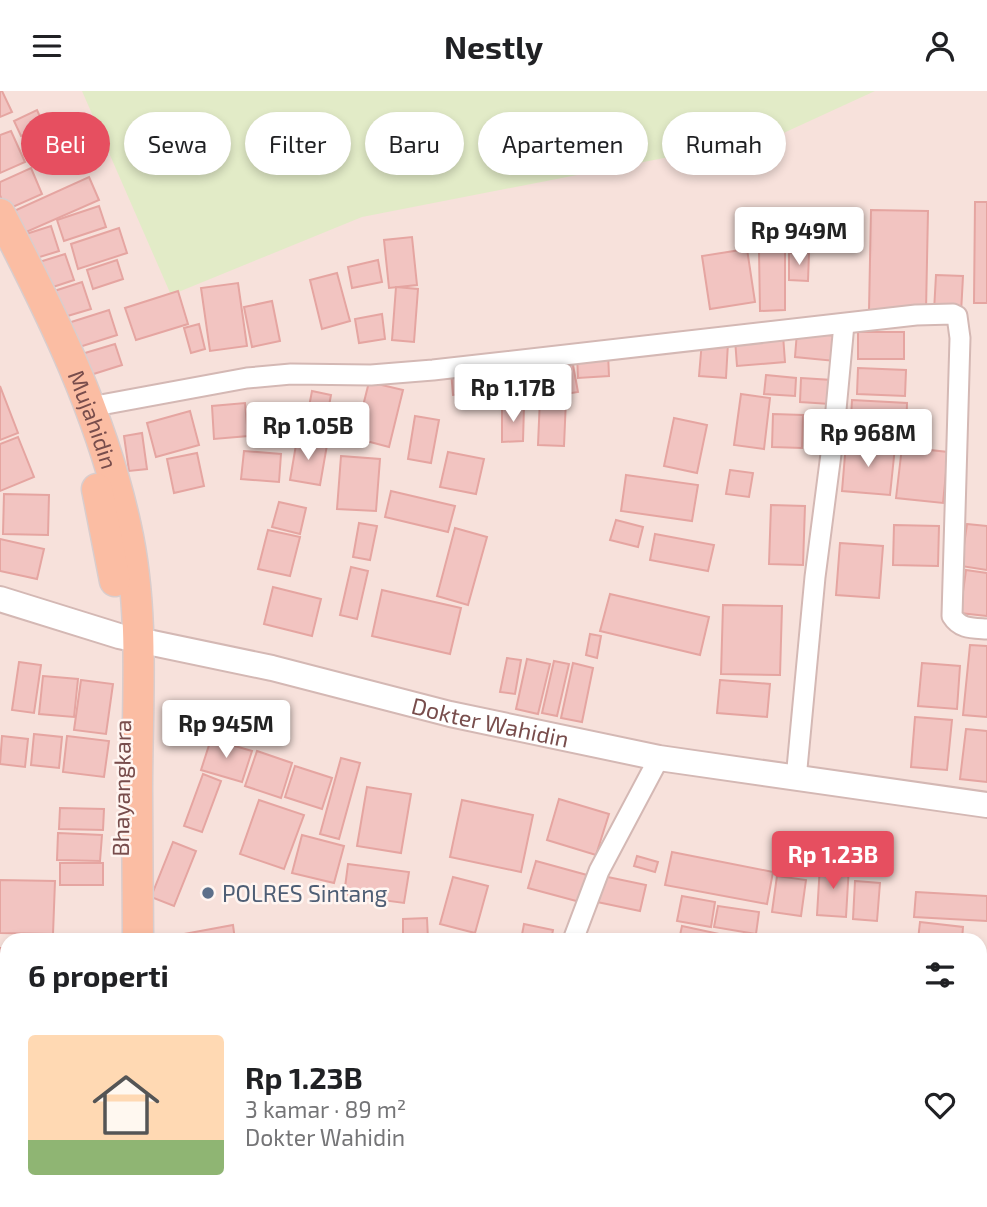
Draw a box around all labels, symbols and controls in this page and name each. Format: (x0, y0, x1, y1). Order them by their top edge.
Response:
icon: menu (28, 27, 66, 65)
text: Nestly (444, 27, 543, 65)
icon: person (921, 27, 959, 65)
chip: Beli (21, 112, 110, 175)
chip: Sewa (124, 112, 231, 175)
chip: Filter (245, 112, 351, 175)
chip: Baru (365, 112, 464, 175)
chip: Apartemen (478, 112, 648, 175)
chip: Rumah (662, 112, 786, 175)
pin: Rp 949M (734, 207, 864, 267)
text: Rp 949M (751, 216, 847, 244)
pin: Rp 1.17B (441, 365, 585, 424)
street label: Mujahidin (63, 366, 124, 472)
text: Rp 1.17B (471, 373, 556, 401)
pin: Rp 1.05B (236, 403, 380, 462)
pin: Rp 968M (803, 409, 933, 469)
text: Rp 1.05B (262, 411, 354, 439)
text: Rp 968M (820, 418, 916, 446)
street label: Dokter Wahidin (409, 691, 572, 753)
pin: Rp 945M (161, 701, 291, 760)
text: Rp 945M (178, 709, 274, 737)
street label: Bhayangkara (106, 719, 136, 857)
pin: Rp 1.23B (761, 831, 905, 891)
text: Rp 1.23B (788, 840, 878, 868)
place label: POLRES Sintang (222, 879, 388, 907)
marker: POLRES Sintang (200, 885, 216, 901)
icon: filters (921, 956, 959, 994)
text: 6 properti (28, 957, 169, 993)
text: Rp 1.23B (245, 1059, 363, 1095)
icon: home (84, 1063, 168, 1147)
icon: heart (921, 1086, 959, 1124)
text: 3 kamar · 89 m² (245, 1095, 406, 1123)
text: Dokter Wahidin (245, 1123, 405, 1151)

